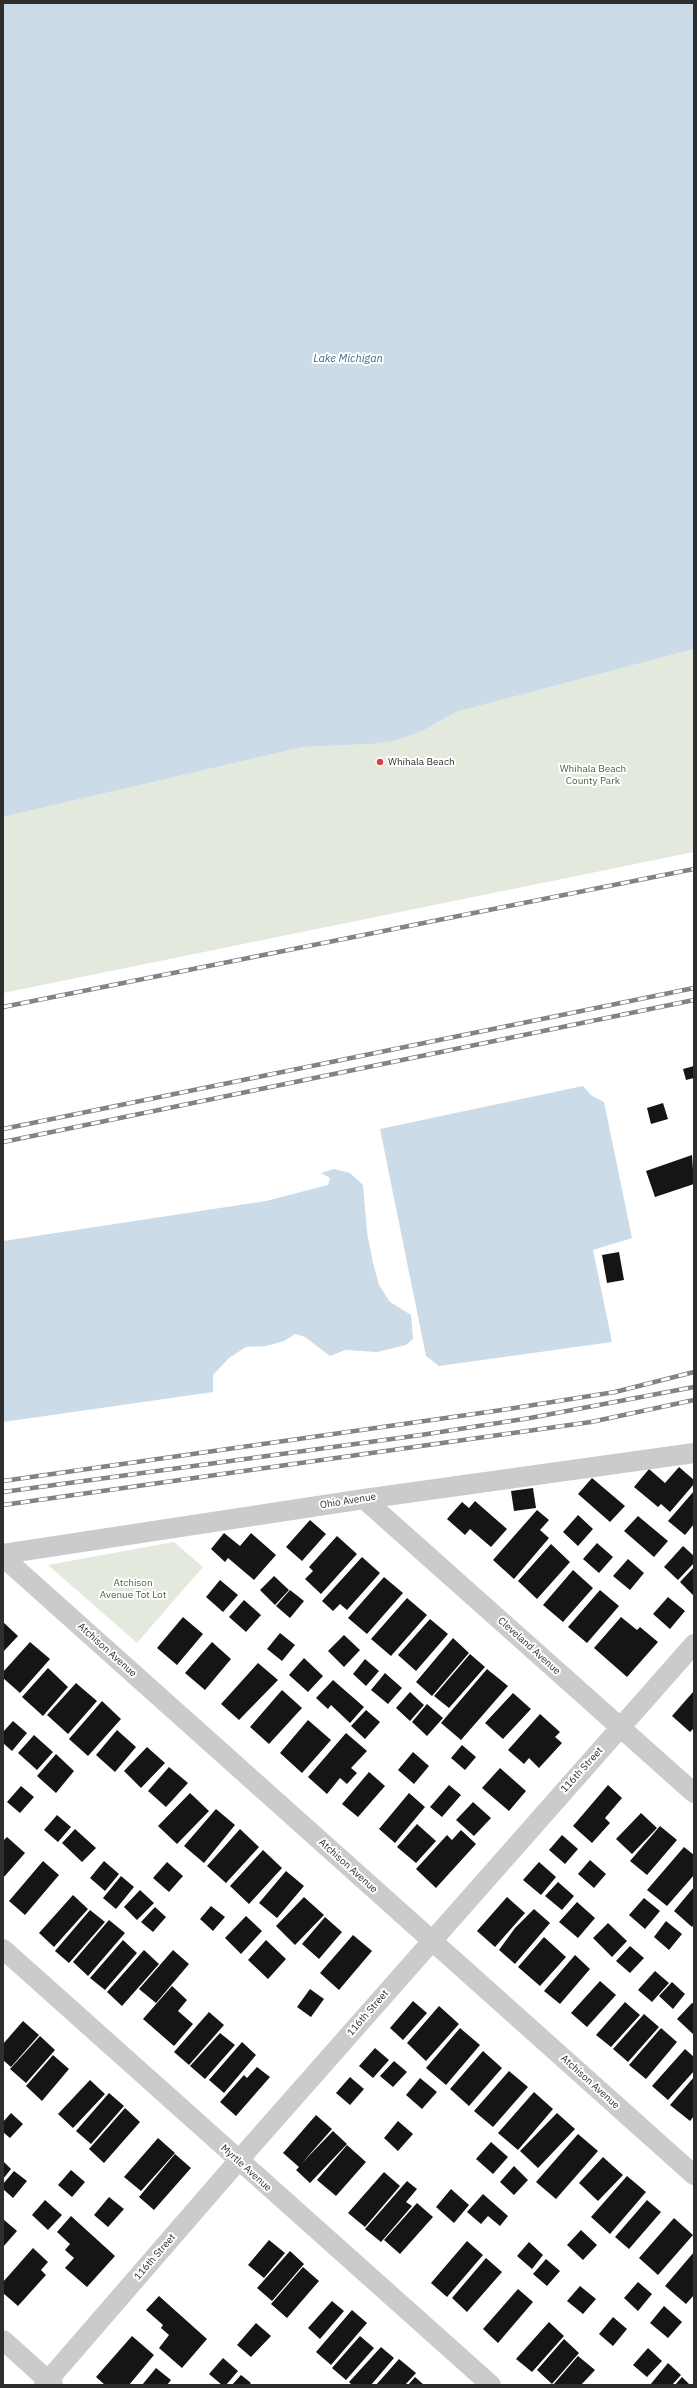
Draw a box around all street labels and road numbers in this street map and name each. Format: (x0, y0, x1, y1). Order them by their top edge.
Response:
street label: Ohio Avenue (319, 1491, 377, 1511)
street label: Cleveland Avenue (495, 1615, 563, 1677)
street label: Atchison Avenue (75, 1620, 139, 1680)
street label: 116th Street (558, 1745, 606, 1795)
street label: Atchison Avenue (316, 1836, 380, 1896)
street label: 116th Street (345, 1988, 391, 2038)
street label: Atchison Avenue (558, 2052, 622, 2112)
street label: Myrtle Avenue (218, 2142, 274, 2194)
street label: 116th Street (132, 2232, 178, 2282)

